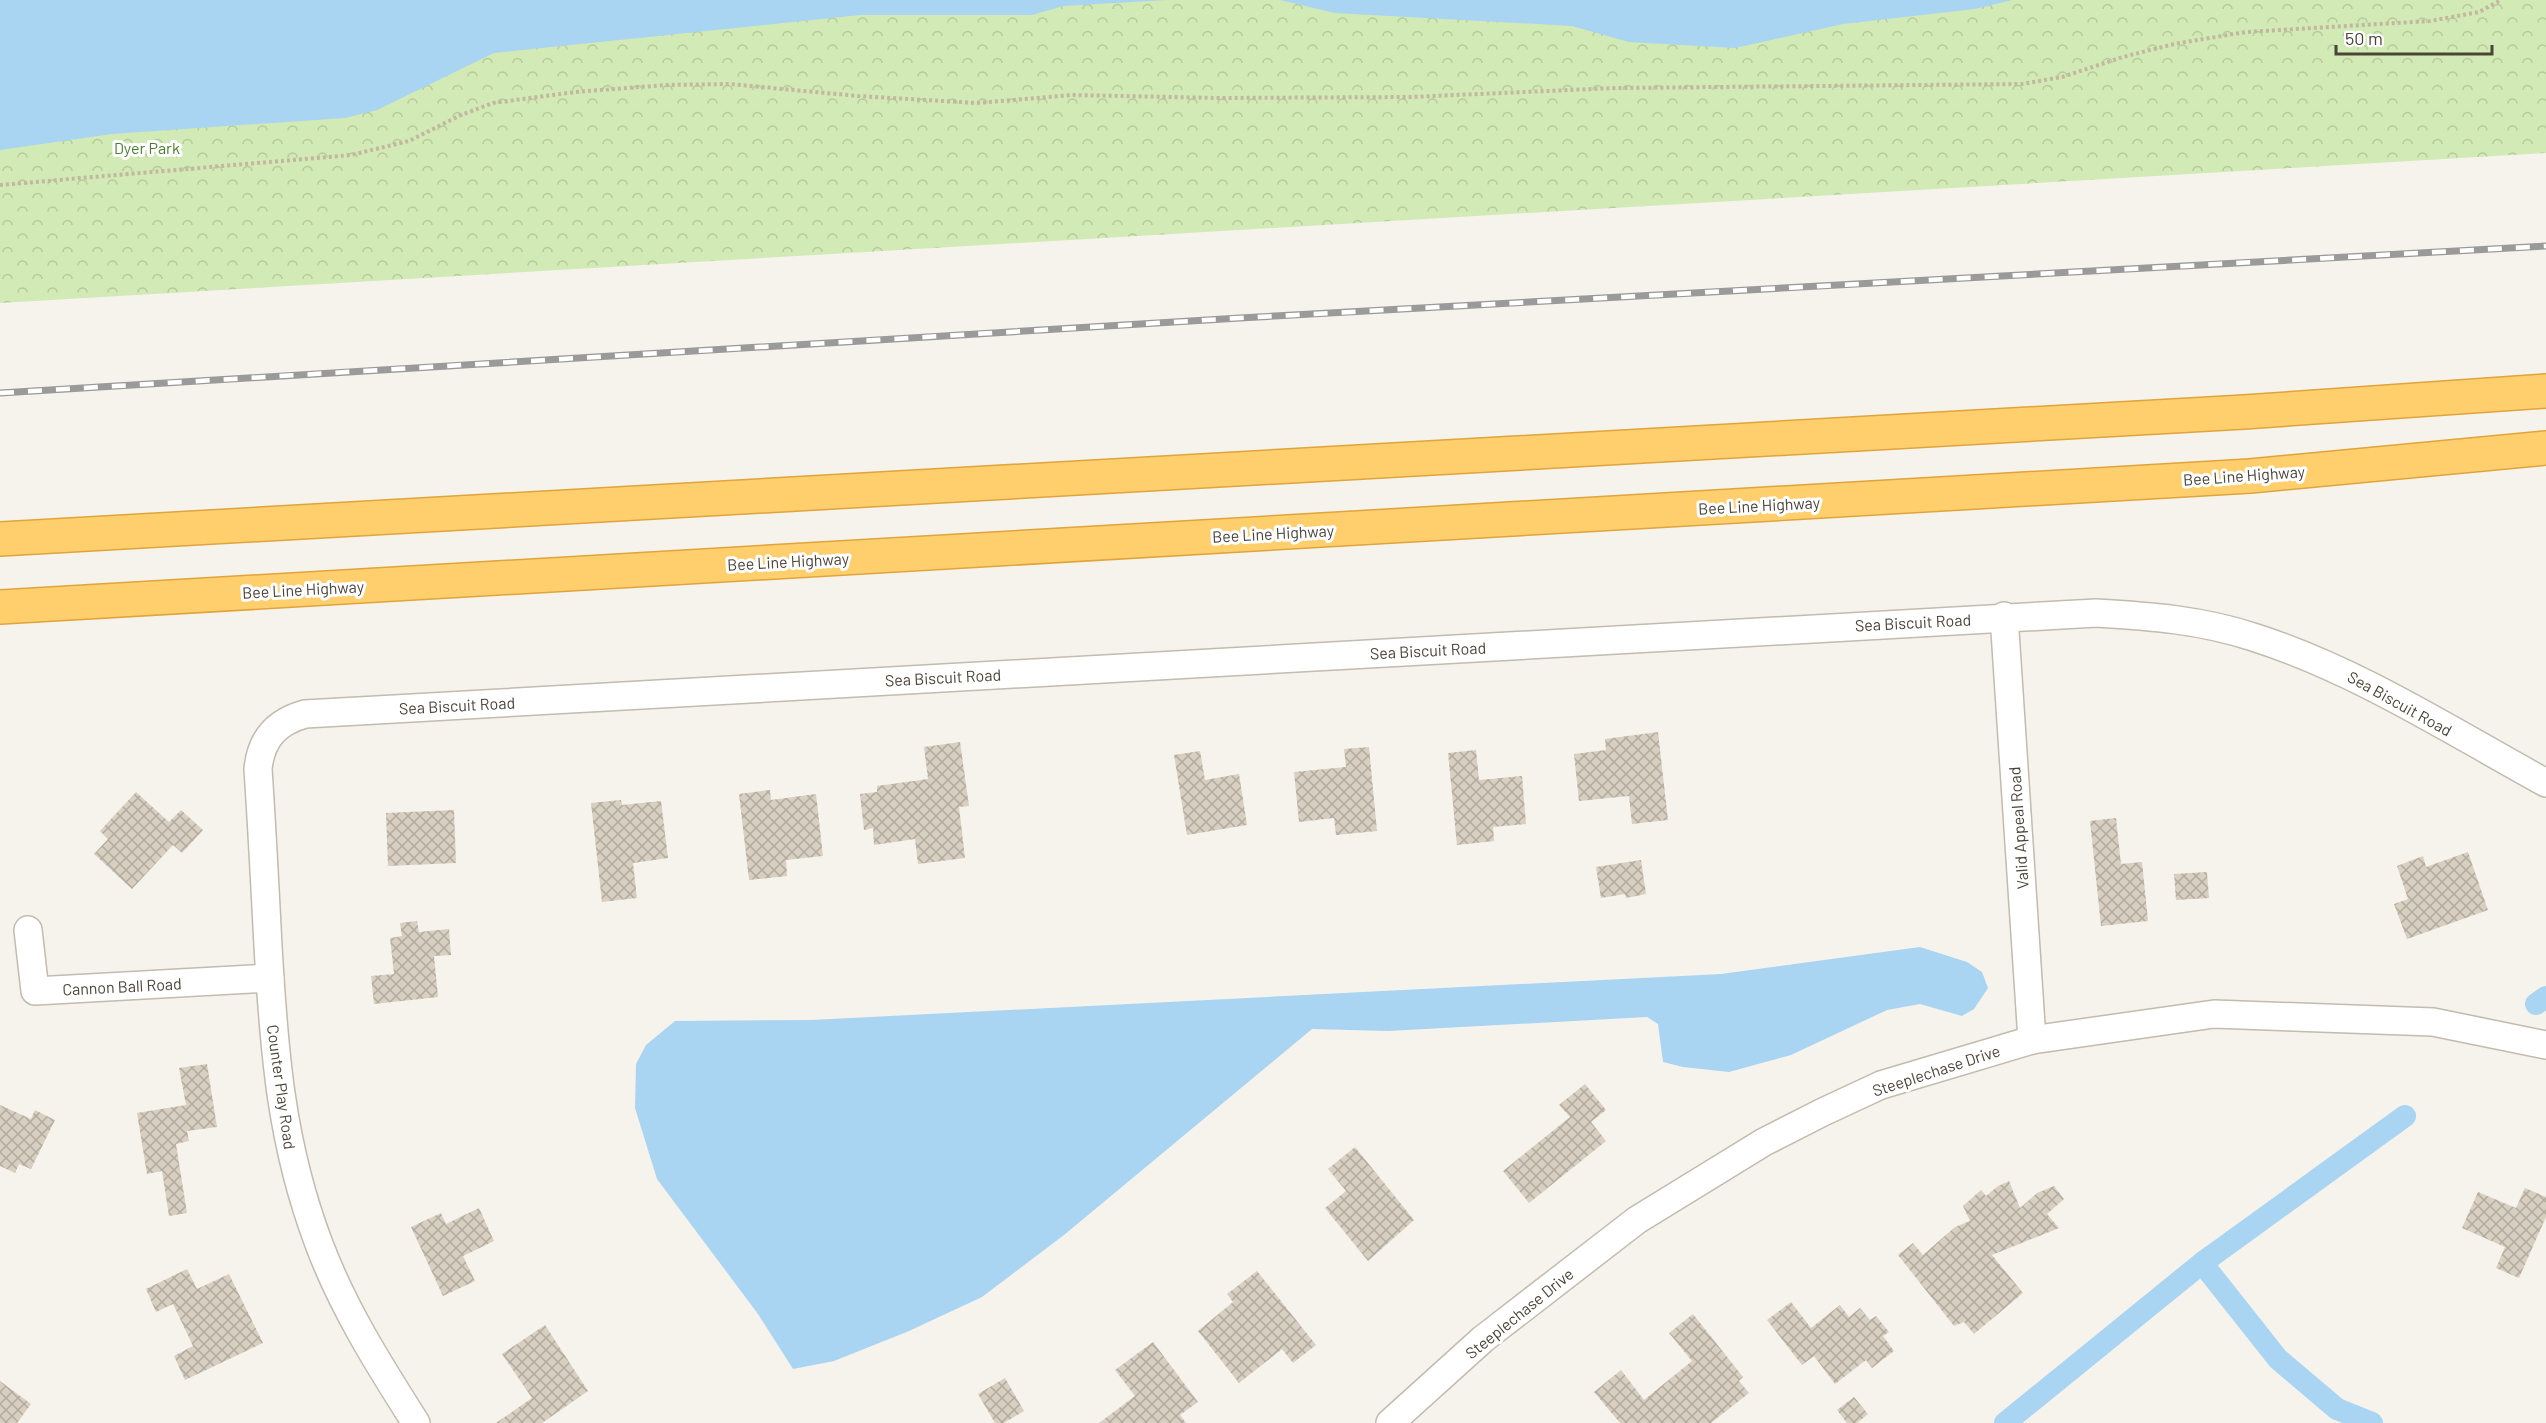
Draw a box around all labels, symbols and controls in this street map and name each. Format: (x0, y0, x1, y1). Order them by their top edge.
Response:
scale bar (2336, 18, 2492, 56)
text: 50 m (2345, 27, 2383, 49)
park label: Dyer Park (114, 138, 180, 157)
street label: Bee Line Highway (2182, 461, 2306, 489)
street label: Bee Line Highway (1698, 492, 1821, 518)
street label: Bee Line Highway (1212, 520, 1335, 546)
street label: Bee Line Highway (727, 548, 850, 574)
street label: Bee Line Highway (242, 576, 365, 602)
street label: Sea Biscuit Road (1854, 609, 1972, 635)
street label: Sea Biscuit Road (1369, 637, 1487, 663)
street label: Sea Biscuit Road (884, 664, 1002, 690)
street label: Sea Biscuit Road (2345, 666, 2455, 740)
street label: Sea Biscuit Road (398, 692, 516, 718)
street label: Valid Appeal Road (2004, 766, 2032, 890)
street label: Cannon Ball Road (62, 973, 182, 999)
street label: Counter Play Road (264, 1023, 300, 1151)
street label: Steeplechase Drive (1870, 1040, 2002, 1100)
street label: Steeplechase Drive (1461, 1264, 1577, 1362)

